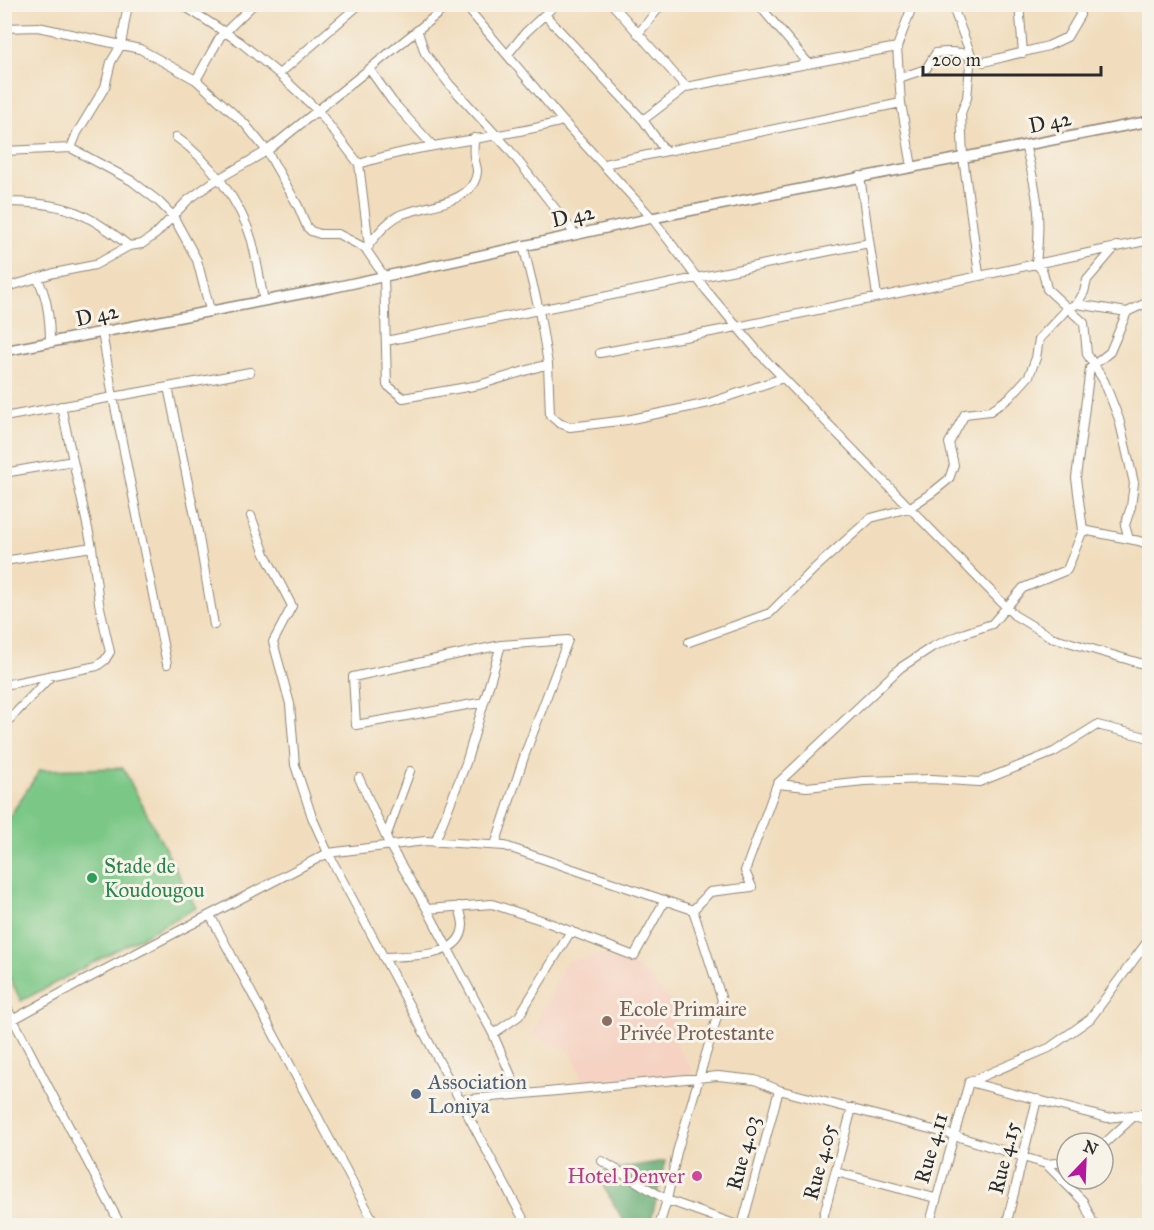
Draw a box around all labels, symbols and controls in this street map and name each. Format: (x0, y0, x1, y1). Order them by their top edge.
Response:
scale bar (923, 39, 1102, 77)
text: 200 m (932, 49, 981, 71)
street label: D 42 (1026, 105, 1074, 139)
street label: D 42 (549, 199, 597, 233)
street label: D 42 (73, 298, 121, 332)
place label: Stade de Koudougou (104, 853, 205, 903)
marker: Stade de Koudougou (85, 871, 99, 885)
place label: Ecole Primaire Privée Protestante (619, 996, 774, 1046)
marker: Ecole Primaire Privée Protestante (600, 1014, 614, 1028)
place label: Association Loniya (427, 1069, 527, 1119)
marker: Association Loniya (409, 1087, 423, 1101)
street label: Rue 4.11 (909, 1110, 953, 1186)
street label: Rue 4.03 (721, 1113, 765, 1193)
street label: Rue 4.15 (982, 1119, 1026, 1197)
street label: Rue 4.05 (797, 1121, 843, 1203)
north arrow (1055, 1131, 1115, 1191)
text: N (1081, 1136, 1101, 1159)
place label: Hotel Denver (567, 1163, 685, 1189)
marker: Hotel Denver (690, 1169, 704, 1183)

